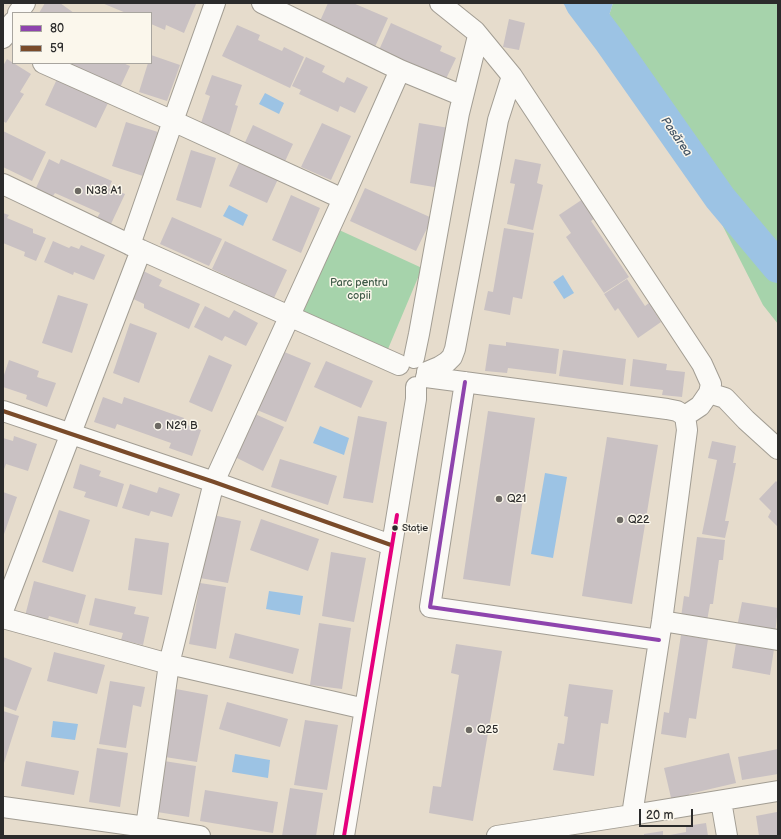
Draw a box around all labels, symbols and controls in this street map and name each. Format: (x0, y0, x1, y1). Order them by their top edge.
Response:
legend (12, 12, 152, 64)
text: 80 (50, 21, 64, 36)
text: 59 (50, 41, 64, 56)
water label: Pasărea (657, 114, 695, 160)
place label: N38 A1 (86, 184, 121, 198)
marker: N38 A1 (73, 186, 83, 196)
park label: Parc pentru copii (330, 276, 388, 302)
place label: N29 B (166, 419, 198, 433)
marker: N29 B (153, 421, 163, 431)
place label: Q21 (507, 492, 526, 506)
marker: Q21 (494, 494, 504, 504)
place label: Q22 (628, 513, 650, 527)
marker: Q22 (615, 515, 625, 525)
place label: Stație (402, 522, 428, 534)
marker: Stație (390, 523, 400, 533)
place label: Q25 (477, 723, 498, 737)
marker: Q25 (464, 725, 474, 735)
scale bar (641, 801, 695, 827)
text: 20 m (646, 808, 673, 823)

